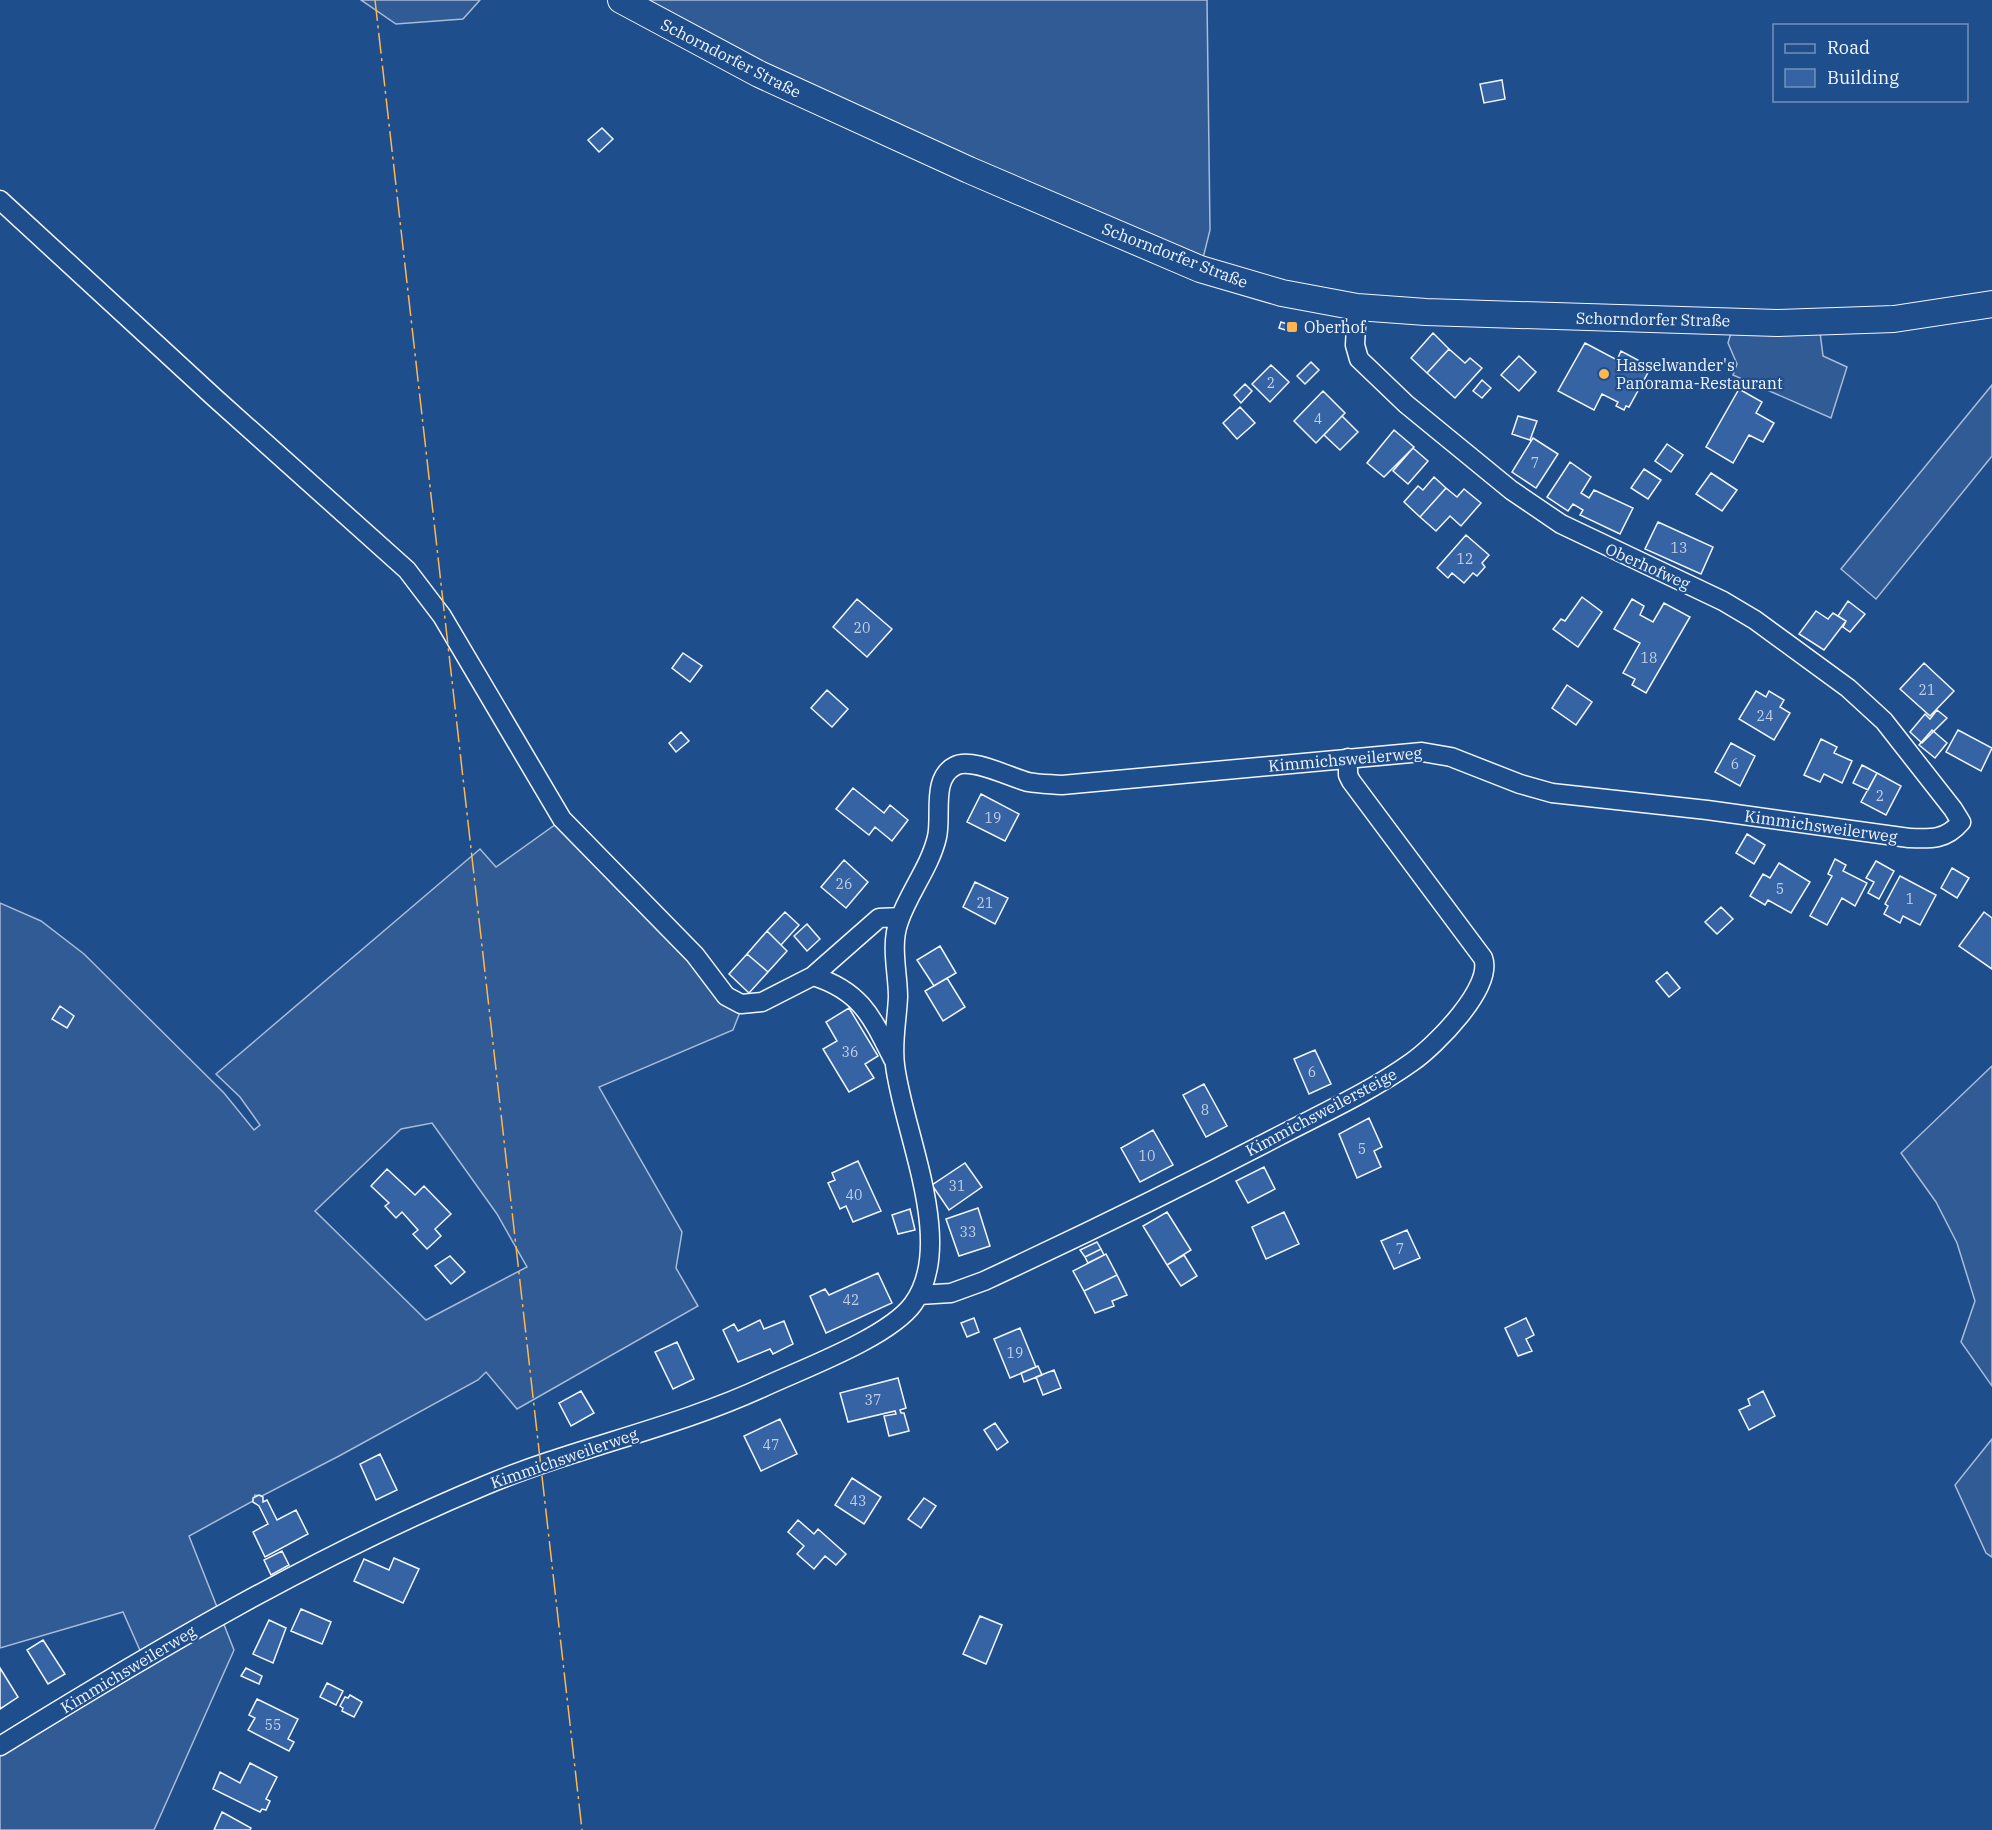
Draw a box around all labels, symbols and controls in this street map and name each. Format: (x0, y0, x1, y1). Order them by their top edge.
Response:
street label: Schorndorfer Straße (658, 14, 804, 102)
legend (1773, 24, 1968, 102)
text: Road (1827, 36, 1870, 59)
text: Building (1827, 66, 1899, 89)
street label: Schorndorfer Straße (1099, 218, 1251, 292)
street label: Schorndorfer Straße (1576, 308, 1730, 330)
place label: Oberhof (1304, 317, 1367, 337)
marker: Oberhof (1285, 320, 1299, 334)
place label: Hasselwander's Panorama-Restaurant (1616, 355, 1783, 393)
marker: Hasselwander's Panorama-Restaurant (1597, 367, 1611, 381)
house number: 2 (1267, 374, 1275, 392)
house number: 4 (1314, 410, 1322, 428)
house number: 7 (1531, 454, 1539, 472)
street label: Oberhofweg (1602, 538, 1694, 594)
house number: 13 (1671, 539, 1687, 557)
house number: 12 (1457, 550, 1473, 568)
house number: 20 (854, 619, 870, 637)
house number: 18 (1641, 649, 1657, 667)
house number: 21 (1919, 681, 1935, 699)
house number: 24 (1757, 707, 1773, 725)
street label: Kimmichsweilerweg (1267, 742, 1423, 776)
house number: 6 (1731, 755, 1739, 773)
house number: 2 (1876, 787, 1884, 805)
street label: Kimmichsweilerweg (1743, 805, 1899, 847)
house number: 19 (985, 809, 1001, 827)
house number: 26 (836, 875, 852, 893)
house number: 5 (1776, 880, 1784, 898)
house number: 1 (1906, 890, 1914, 908)
house number: 21 (977, 894, 993, 912)
house number: 36 (842, 1043, 858, 1061)
house number: 6 (1308, 1063, 1316, 1081)
street label: Kimmichsweilersteige (1242, 1064, 1400, 1160)
house number: 8 (1201, 1101, 1209, 1119)
house number: 5 (1358, 1140, 1366, 1158)
house number: 10 (1139, 1147, 1155, 1165)
house number: 31 (949, 1177, 965, 1195)
house number: 40 (846, 1186, 862, 1204)
house number: 33 (960, 1223, 976, 1241)
house number: 7 (1396, 1240, 1404, 1258)
house number: 42 (843, 1291, 859, 1309)
house number: 19 (1007, 1344, 1023, 1362)
house number: 37 (865, 1391, 881, 1409)
street label: Kimmichsweilerweg (488, 1423, 640, 1493)
house number: 47 (763, 1436, 779, 1454)
house number: 43 (850, 1492, 866, 1510)
street label: Kimmichsweilerweg (57, 1621, 200, 1717)
house number: 55 (265, 1716, 281, 1734)

